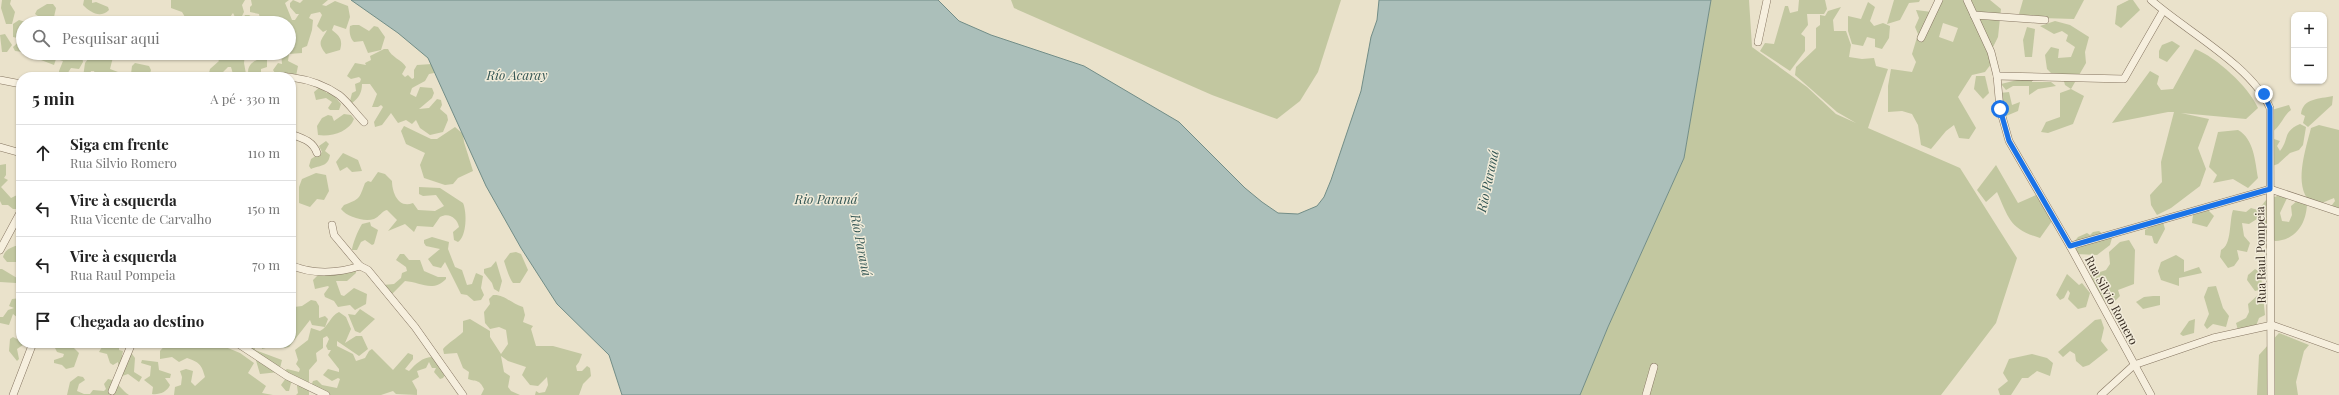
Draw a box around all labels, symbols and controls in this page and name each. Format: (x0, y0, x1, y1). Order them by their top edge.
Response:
map controls (2291, 12, 2327, 84)
button: + (2291, 12, 2327, 48)
search box (16, 16, 296, 60)
icon: search (30, 27, 52, 49)
text: Pesquisar aqui (62, 28, 160, 48)
button: − (2291, 48, 2327, 84)
water label: Río Acaray (485, 66, 548, 83)
route end (2255, 85, 2273, 103)
text: 5 min (32, 87, 75, 109)
text: A pé · 330 m (210, 90, 280, 107)
route start (1991, 100, 2009, 118)
text: Siga em frente (70, 134, 169, 154)
icon: ahead (32, 142, 54, 164)
text: 110 m (248, 144, 280, 161)
water label: Rio Paraná (1472, 148, 1502, 215)
text: Rua Silvio Romero (70, 154, 177, 171)
text: Vire à esquerda (70, 190, 177, 210)
water label: Rio Paraná (794, 190, 858, 207)
icon: left (32, 198, 54, 220)
text: 150 m (247, 200, 280, 217)
street label: Rua Raul Pompeia (2251, 206, 2269, 304)
text: Rua Vicente de Carvalho (70, 210, 212, 227)
water label: Río Paraná (847, 212, 876, 278)
text: Vire à esquerda (70, 246, 177, 266)
street label: Rua Silvio Romero (2082, 253, 2142, 348)
icon: left (32, 254, 54, 276)
text: 70 m (252, 256, 280, 273)
text: Rua Raul Pompeia (70, 266, 175, 283)
icon: arrive (32, 310, 54, 332)
text: Chegada ao destino (70, 311, 204, 331)

